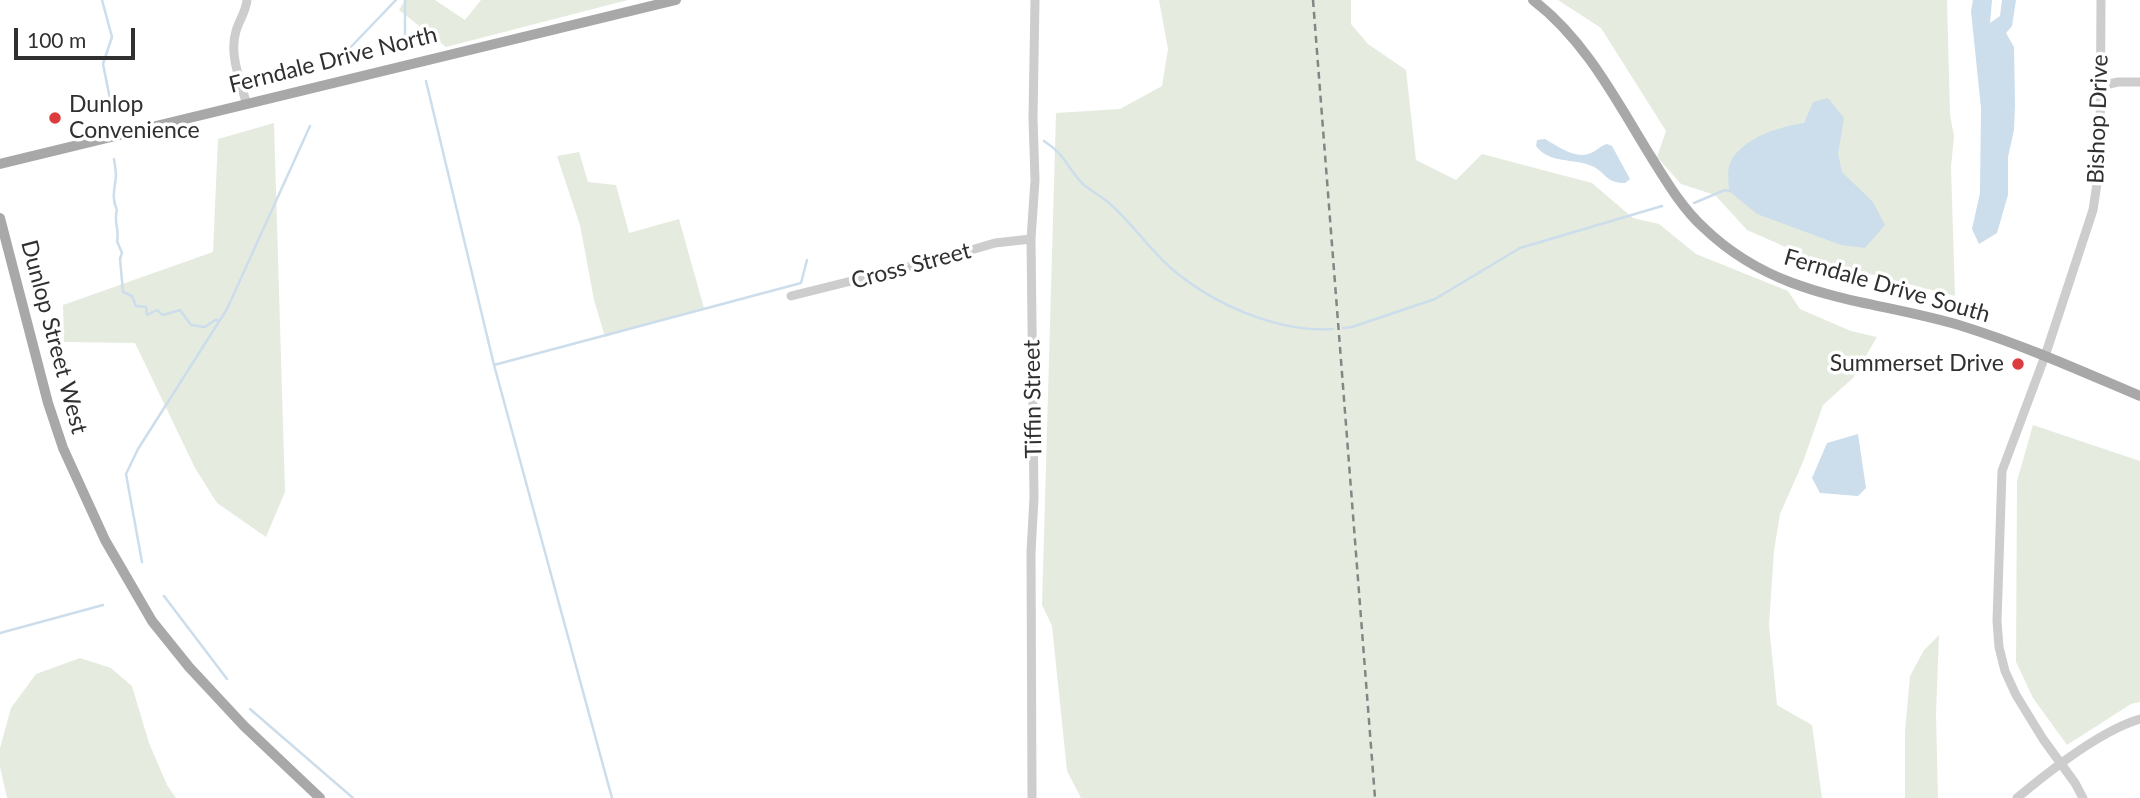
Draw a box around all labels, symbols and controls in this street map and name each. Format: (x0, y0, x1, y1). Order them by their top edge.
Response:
scale bar (18, 14, 138, 58)
street label: Ferndale Drive North (226, 21, 440, 99)
text: 100 m (27, 27, 86, 52)
street label: Bishop Drive (2082, 54, 2114, 184)
place label: Dunlop Convenience (69, 91, 200, 145)
marker: Dunlop Convenience (47, 110, 63, 126)
street label: Dunlop Street West (15, 237, 93, 437)
street label: Cross Street (848, 237, 974, 295)
street label: Ferndale Drive South (1781, 243, 1993, 329)
street label: Tiffin Street (1018, 339, 1048, 459)
place label: Summerset Drive (1830, 350, 2004, 378)
marker: Summerset Drive (2010, 356, 2026, 372)

